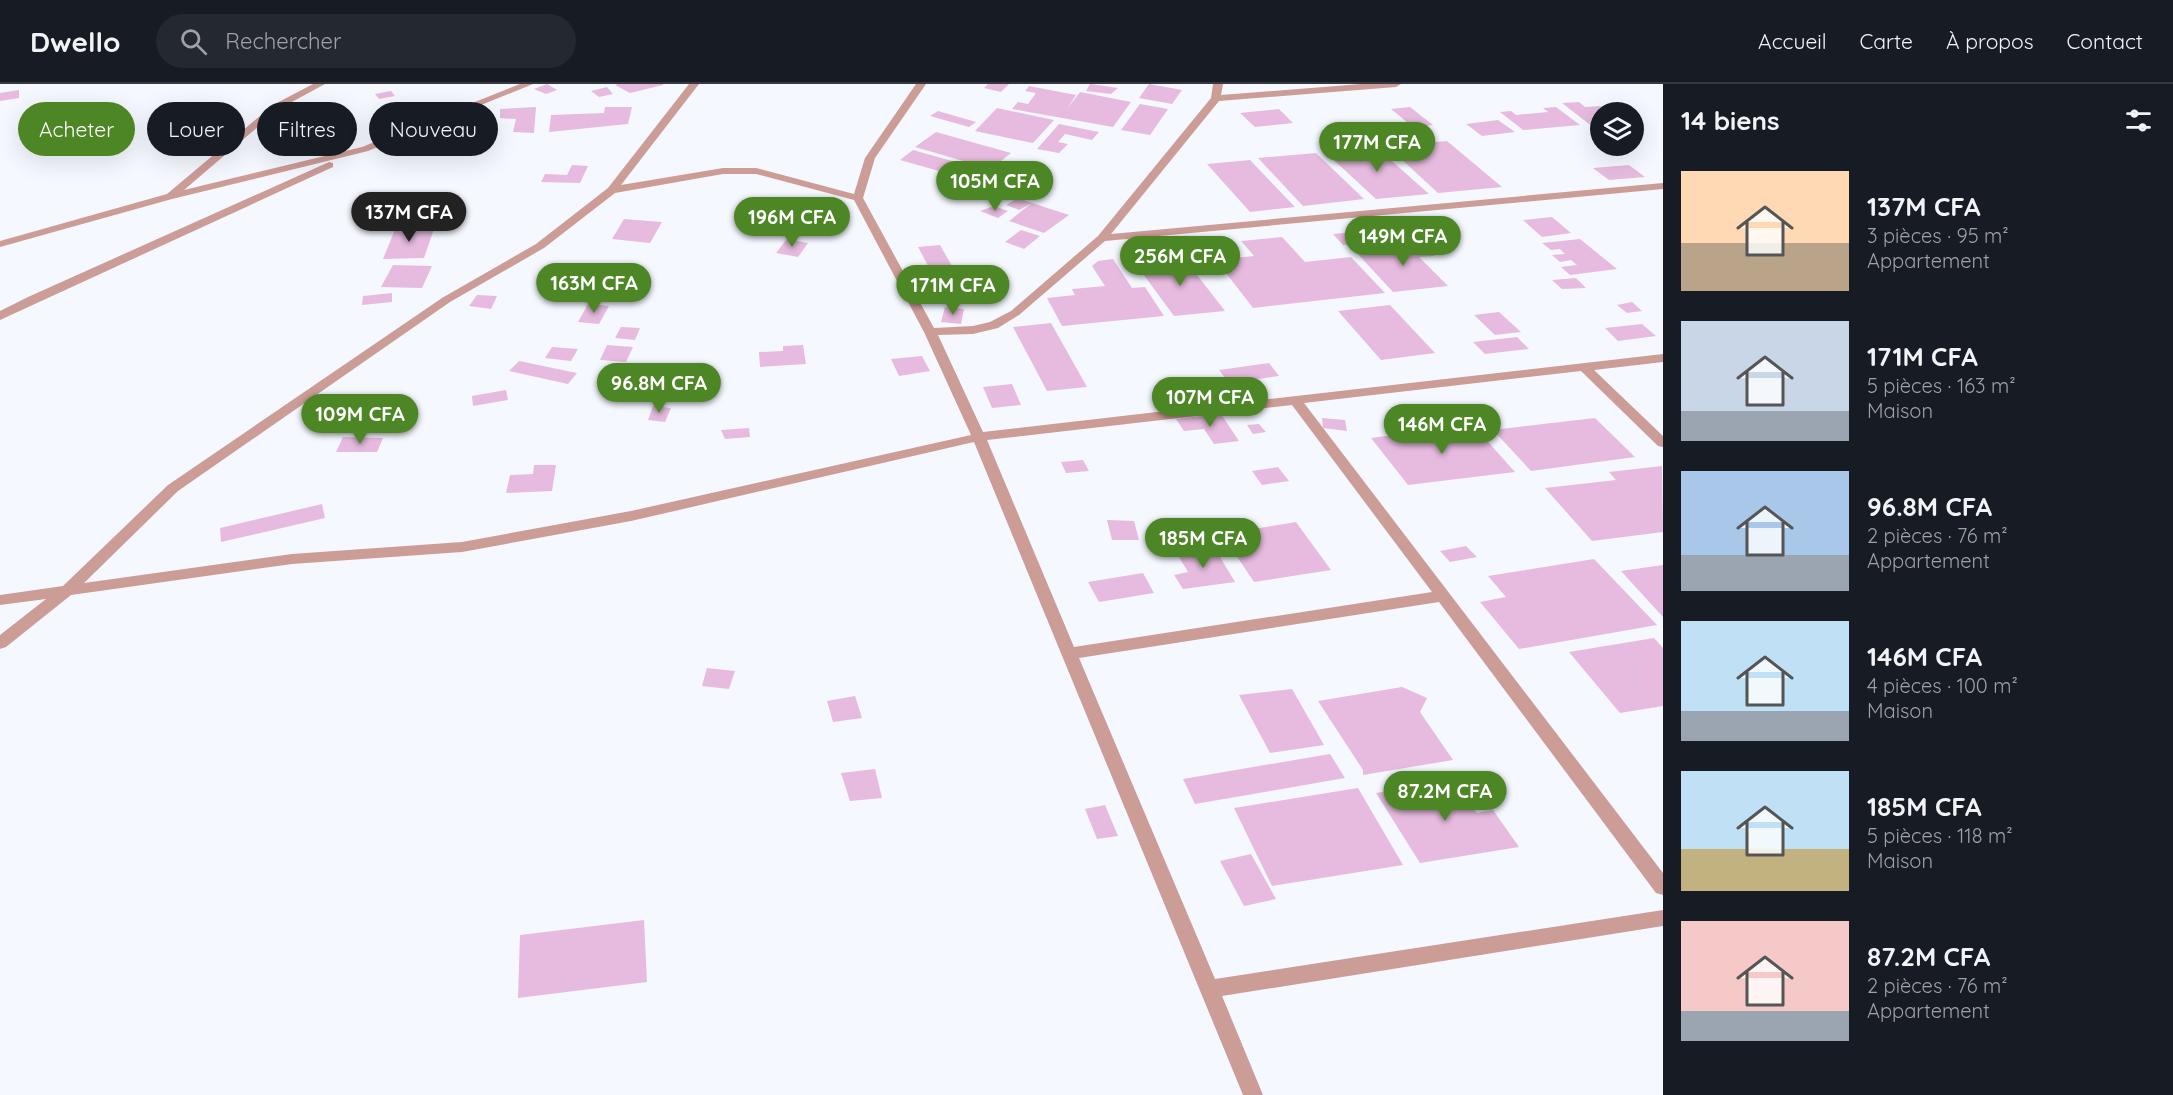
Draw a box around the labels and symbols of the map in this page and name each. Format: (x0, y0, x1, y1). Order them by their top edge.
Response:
pin: 177M CFA (1315, 122, 1439, 173)
pin: 105M CFA (933, 161, 1057, 212)
pin: 137M CFA (347, 192, 471, 243)
pin: 196M CFA (730, 197, 854, 248)
pin: 149M CFA (1341, 216, 1465, 267)
pin: 256M CFA (1118, 236, 1242, 287)
pin: 163M CFA (532, 263, 656, 314)
pin: 171M CFA (891, 265, 1015, 316)
pin: 96.8M CFA (590, 363, 728, 414)
pin: 107M CFA (1148, 377, 1272, 428)
pin: 109M CFA (298, 394, 422, 445)
pin: 146M CFA (1380, 404, 1504, 455)
pin: 185M CFA (1141, 518, 1265, 569)
pin: 87.2M CFA (1376, 771, 1514, 822)

